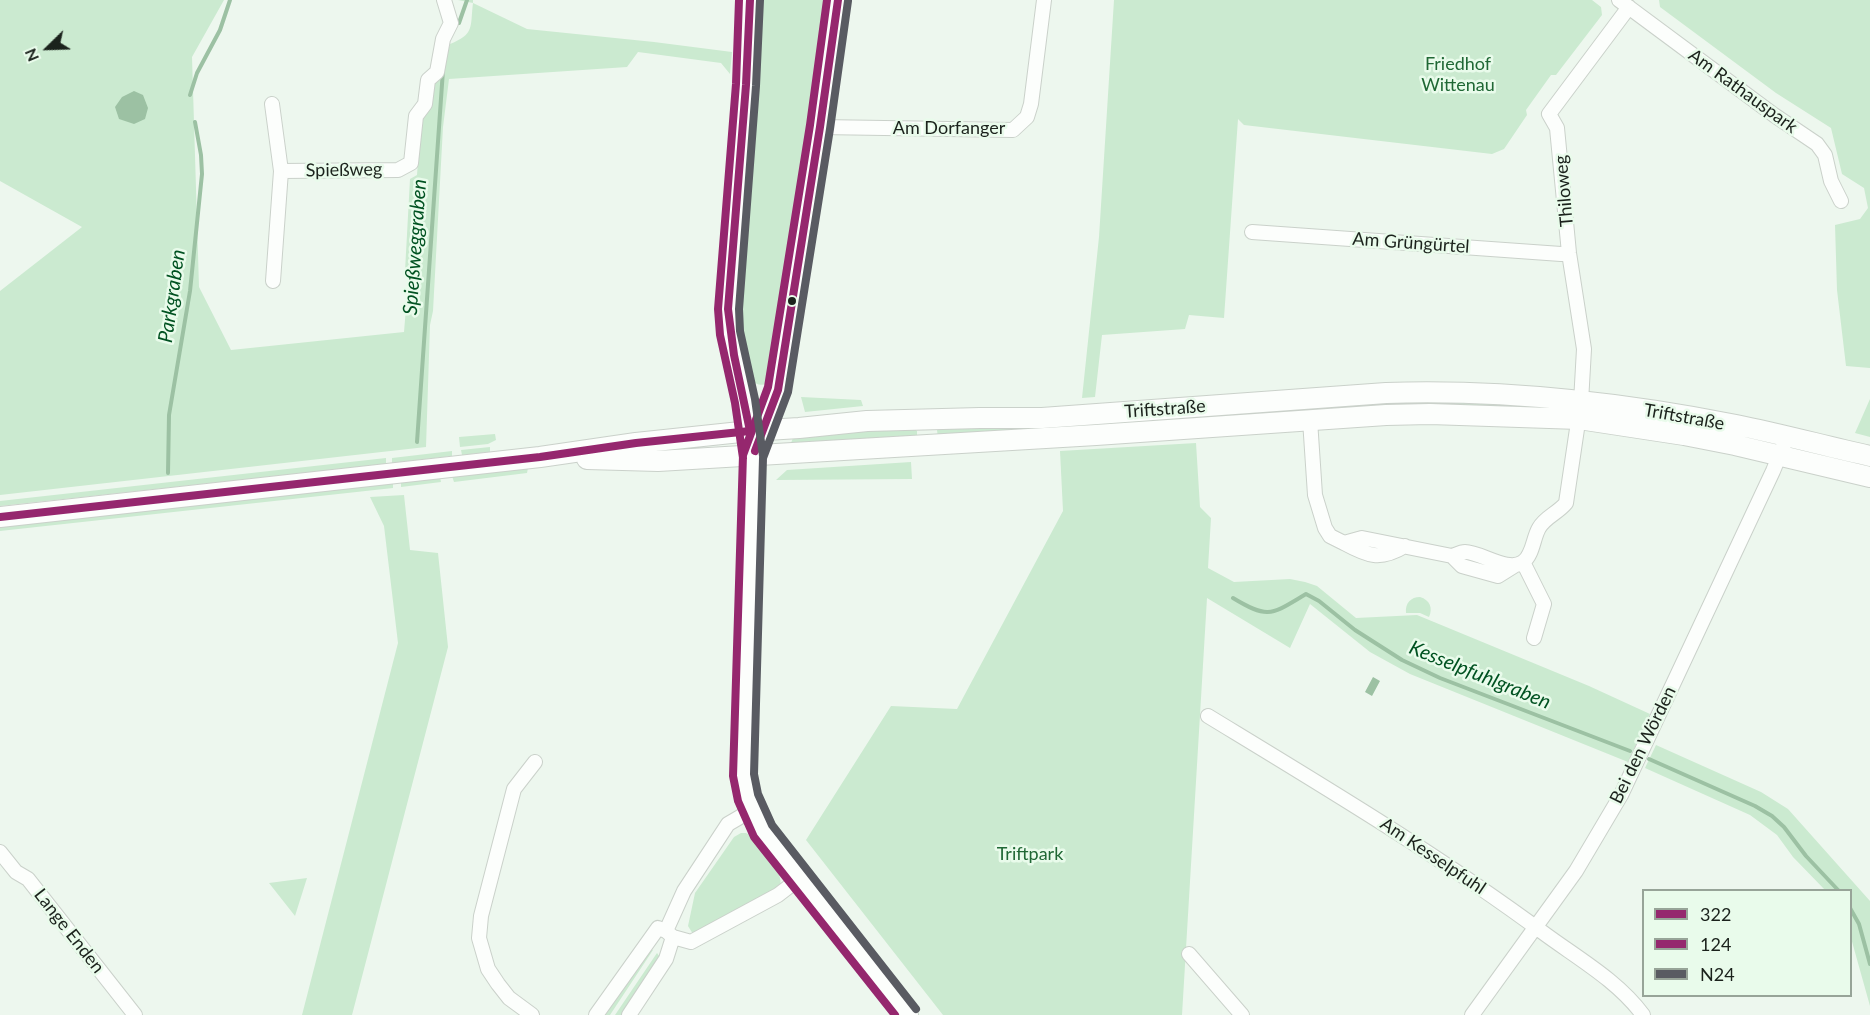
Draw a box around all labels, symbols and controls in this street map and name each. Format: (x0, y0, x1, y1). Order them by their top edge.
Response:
north arrow (18, 18, 78, 78)
street label: Am Rathauspark (1684, 44, 1802, 138)
text: N (20, 46, 42, 65)
park label: Friedhof Wittenau (1421, 53, 1495, 96)
street label: Am Dorfanger (893, 117, 1005, 139)
street label: Thiloweg (1550, 154, 1578, 228)
street label: Spießweg (306, 159, 382, 181)
water label: Spießweggraben (398, 178, 432, 316)
street label: Am Grüngürtel (1352, 228, 1470, 258)
water label: Parkgraben (154, 248, 190, 344)
unlabelled marker (786, 295, 798, 307)
street label: Triftstraße (1124, 395, 1206, 423)
street label: Triftstraße (1642, 399, 1726, 435)
water label: Kesselpfuhlgraben (1406, 636, 1554, 714)
street label: Bei den Wörden (1605, 683, 1681, 807)
street label: Am Kesselpfuhl (1376, 813, 1490, 899)
park label: Triftpark (997, 843, 1063, 865)
street label: Lange Enden (29, 884, 109, 978)
legend (1642, 889, 1852, 997)
text: 322 (1700, 903, 1731, 925)
text: 124 (1700, 933, 1731, 955)
text: N24 (1700, 963, 1735, 985)

